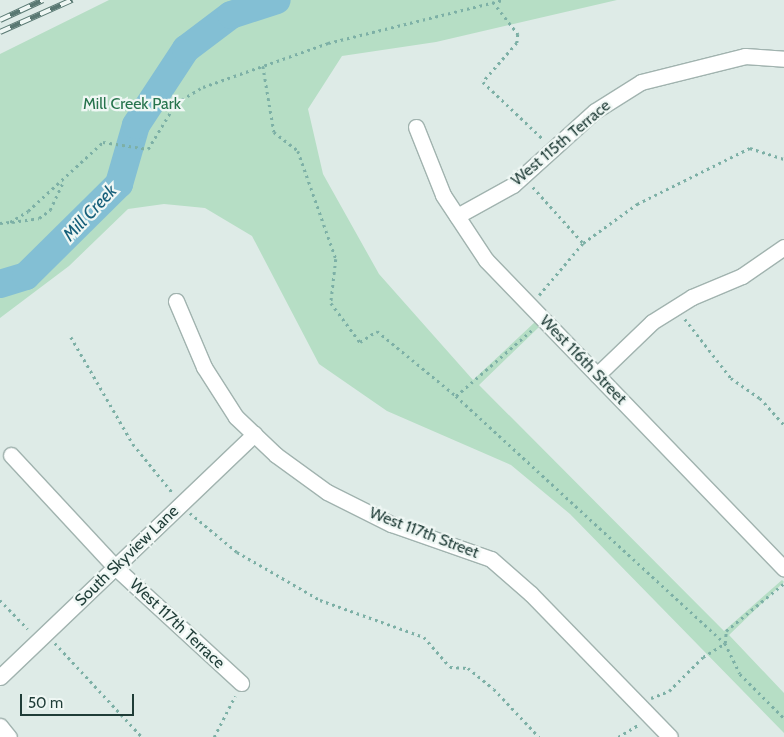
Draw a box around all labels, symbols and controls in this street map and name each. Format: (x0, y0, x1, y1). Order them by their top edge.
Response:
park label: Mill Creek Park (83, 94, 181, 114)
street label: West 115th Terrace (508, 96, 614, 190)
water label: Mill Creek (59, 180, 121, 246)
street label: West 116th Street (536, 311, 630, 409)
street label: South Skyview Lane (71, 502, 183, 610)
street label: West 117th Street (367, 503, 481, 563)
street label: West 117th Terrace (125, 575, 229, 673)
scale bar (22, 684, 136, 716)
text: 50 m (28, 694, 63, 712)

